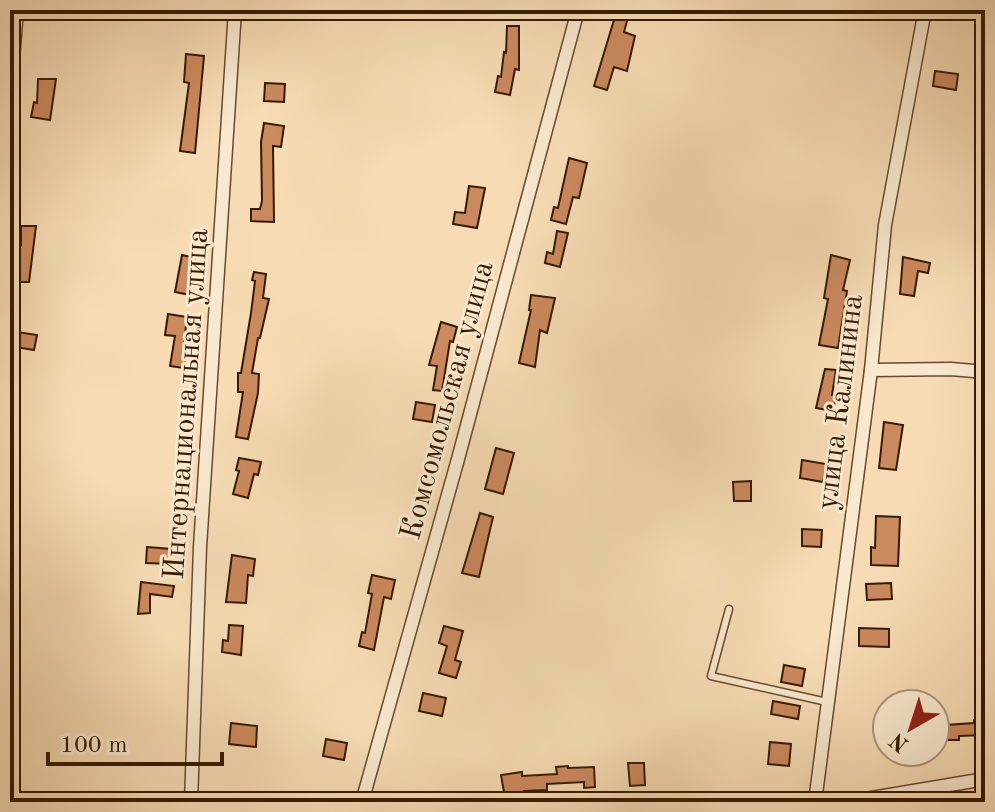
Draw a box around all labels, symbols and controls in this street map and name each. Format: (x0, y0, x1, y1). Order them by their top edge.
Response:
street label: Интернациональная улица (160, 227, 214, 581)
street label: Комсомольская улица (396, 258, 500, 543)
street label: улица Калинина (813, 293, 869, 512)
north arrow (871, 688, 951, 768)
scale bar (48, 716, 222, 766)
text: N (886, 728, 913, 756)
text: 100 m (60, 734, 128, 758)

